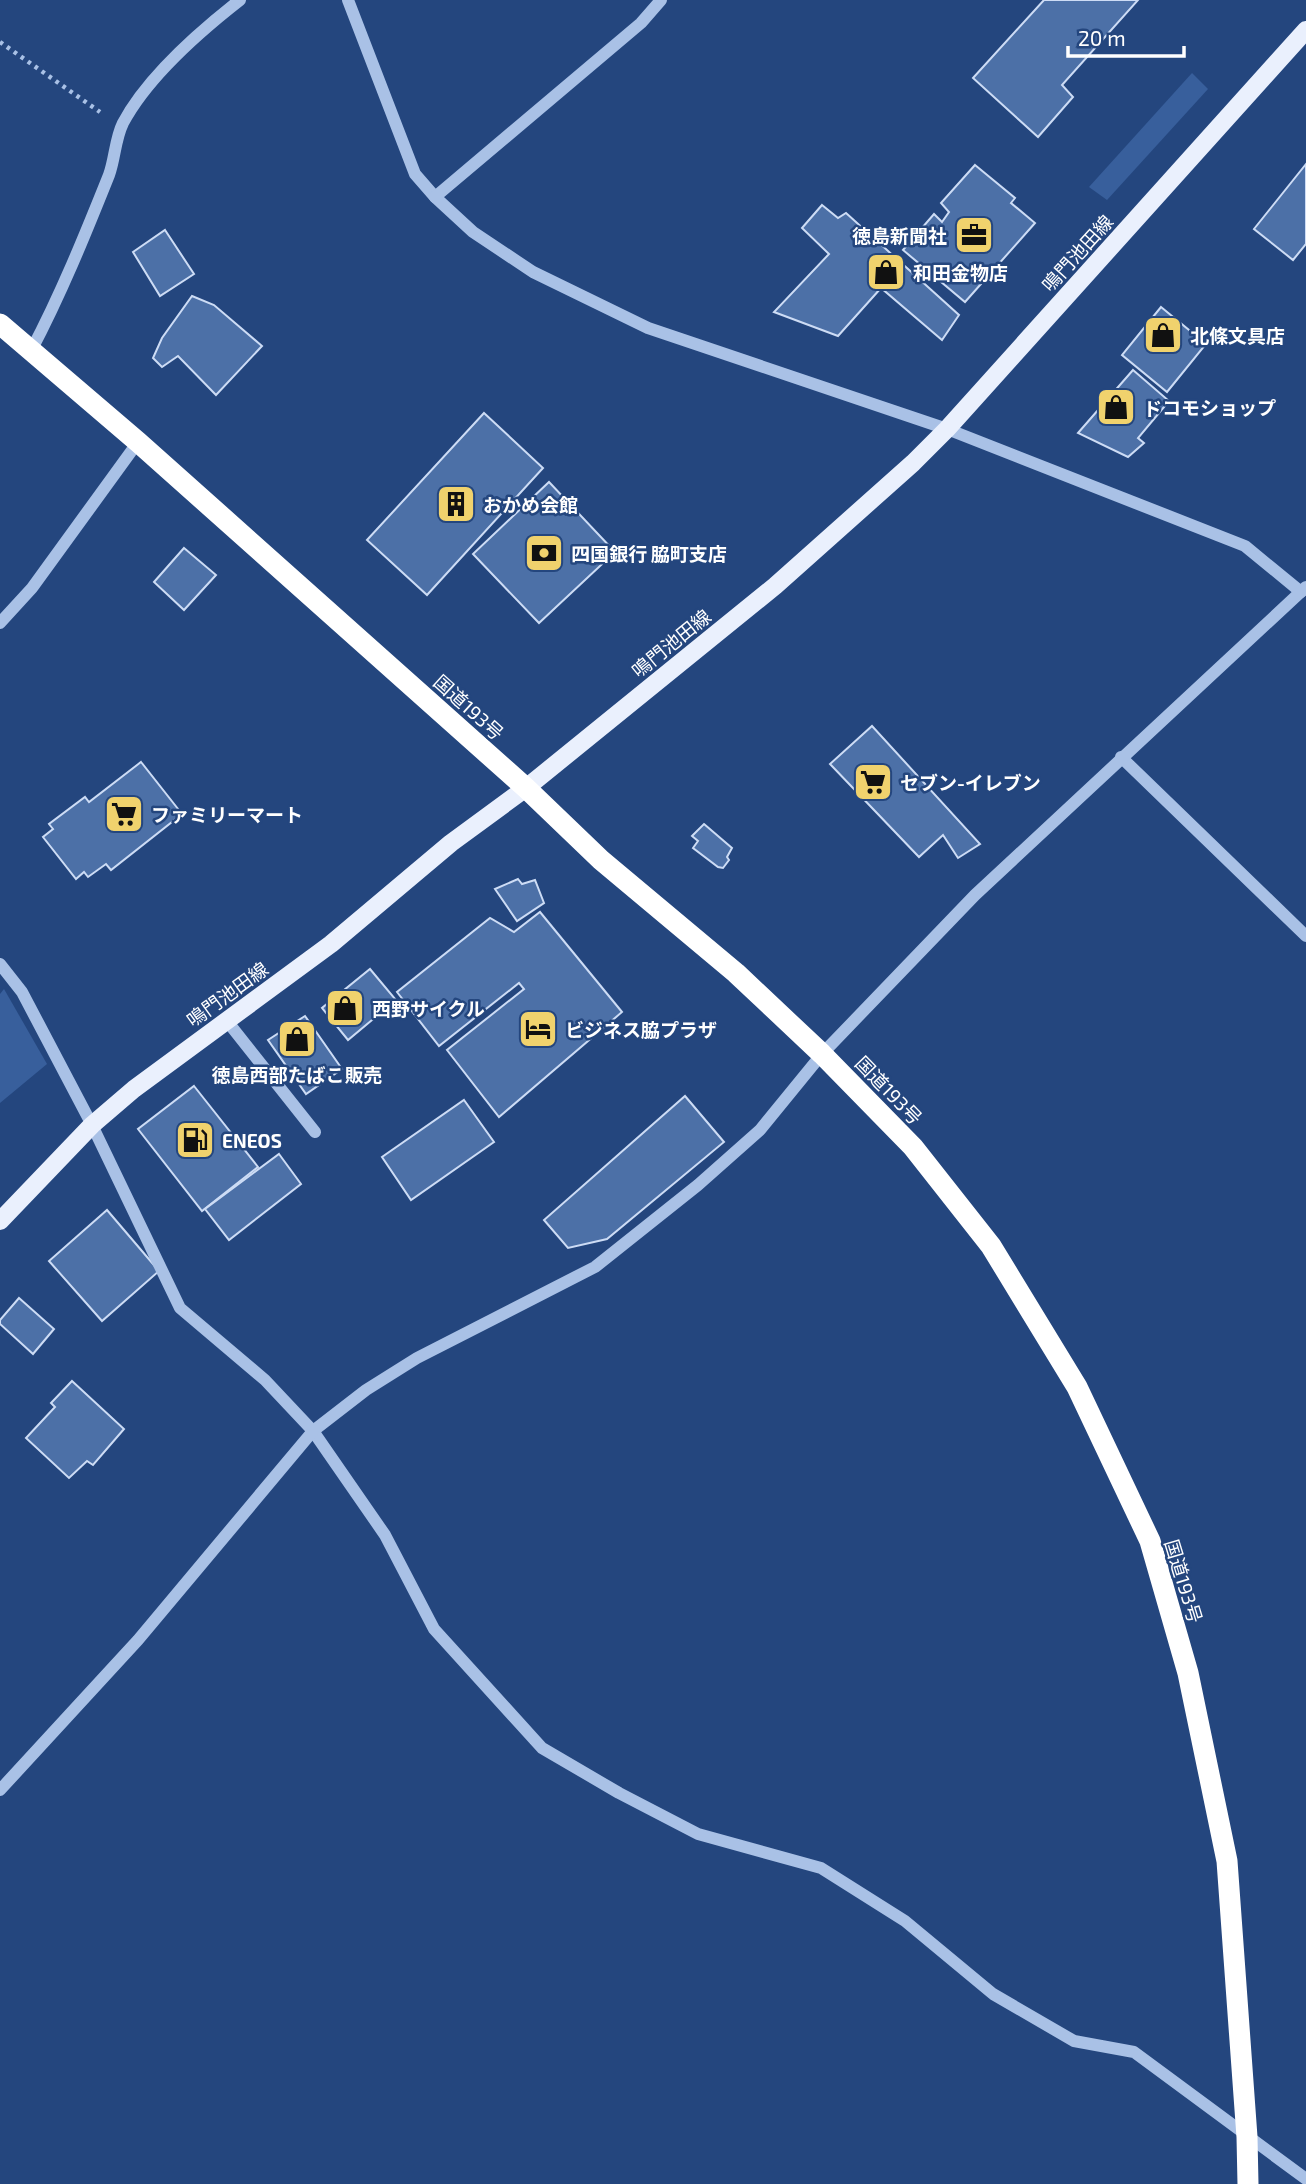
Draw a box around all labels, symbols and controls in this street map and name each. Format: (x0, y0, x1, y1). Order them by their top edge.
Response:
scale bar (1068, 14, 1184, 58)
text: 20 m (1078, 25, 1126, 50)
street label: 鳴門池田線 (1037, 210, 1117, 296)
office icon: 徳島新聞社 (953, 214, 995, 256)
place label: 徳島新聞社 (852, 224, 947, 247)
shop icon: 和田金物店 (865, 251, 907, 293)
place label: 和田金物店 (913, 261, 1008, 284)
shop icon: 北條文具店 (1142, 314, 1184, 356)
place label: 北條文具店 (1190, 324, 1285, 347)
shop icon: ドコモショップ (1095, 386, 1137, 428)
place label: ドコモショップ (1143, 396, 1276, 419)
building icon: おかめ会館 (435, 483, 477, 525)
place label: おかめ会館 (483, 493, 578, 516)
bank icon: 四国銀行 脇町支店 (523, 532, 565, 574)
place label: 四国銀行 脇町支店 (571, 542, 727, 565)
street label: 鳴門池田線 (627, 604, 715, 682)
street label: 国道193号 (429, 670, 509, 744)
supermarket icon: セブン-イレブン (852, 761, 894, 803)
place label: セブン-イレブン (900, 771, 1041, 794)
supermarket icon: ファミリーマート (103, 793, 145, 835)
place label: ファミリーマート (151, 803, 303, 826)
street label: 鳴門池田線 (182, 957, 272, 1031)
shop icon: 西野サイクル (324, 987, 366, 1029)
place label: 西野サイクル (372, 997, 485, 1020)
hotel icon: ビジネス脇プラザ (517, 1008, 559, 1050)
shop icon: 徳島西部たばこ販売 (276, 1018, 318, 1060)
place label: ビジネス脇プラザ (565, 1018, 717, 1041)
street label: 国道193号 (851, 1051, 927, 1129)
place label: 徳島西部たばこ販売 (211, 1063, 383, 1086)
fuel station icon: ENEOS (174, 1119, 216, 1161)
place label: ENEOS (222, 1129, 282, 1152)
street label: 国道193号 (1160, 1537, 1208, 1625)

